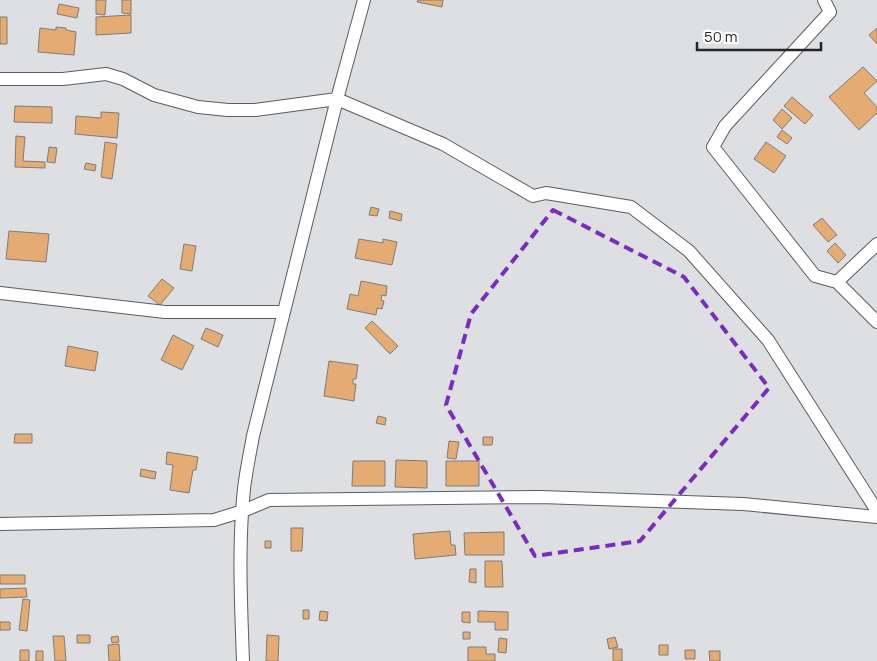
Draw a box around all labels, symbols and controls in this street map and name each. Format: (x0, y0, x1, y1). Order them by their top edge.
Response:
scale bar (697, 20, 821, 52)
text: 50 m (704, 26, 738, 47)

